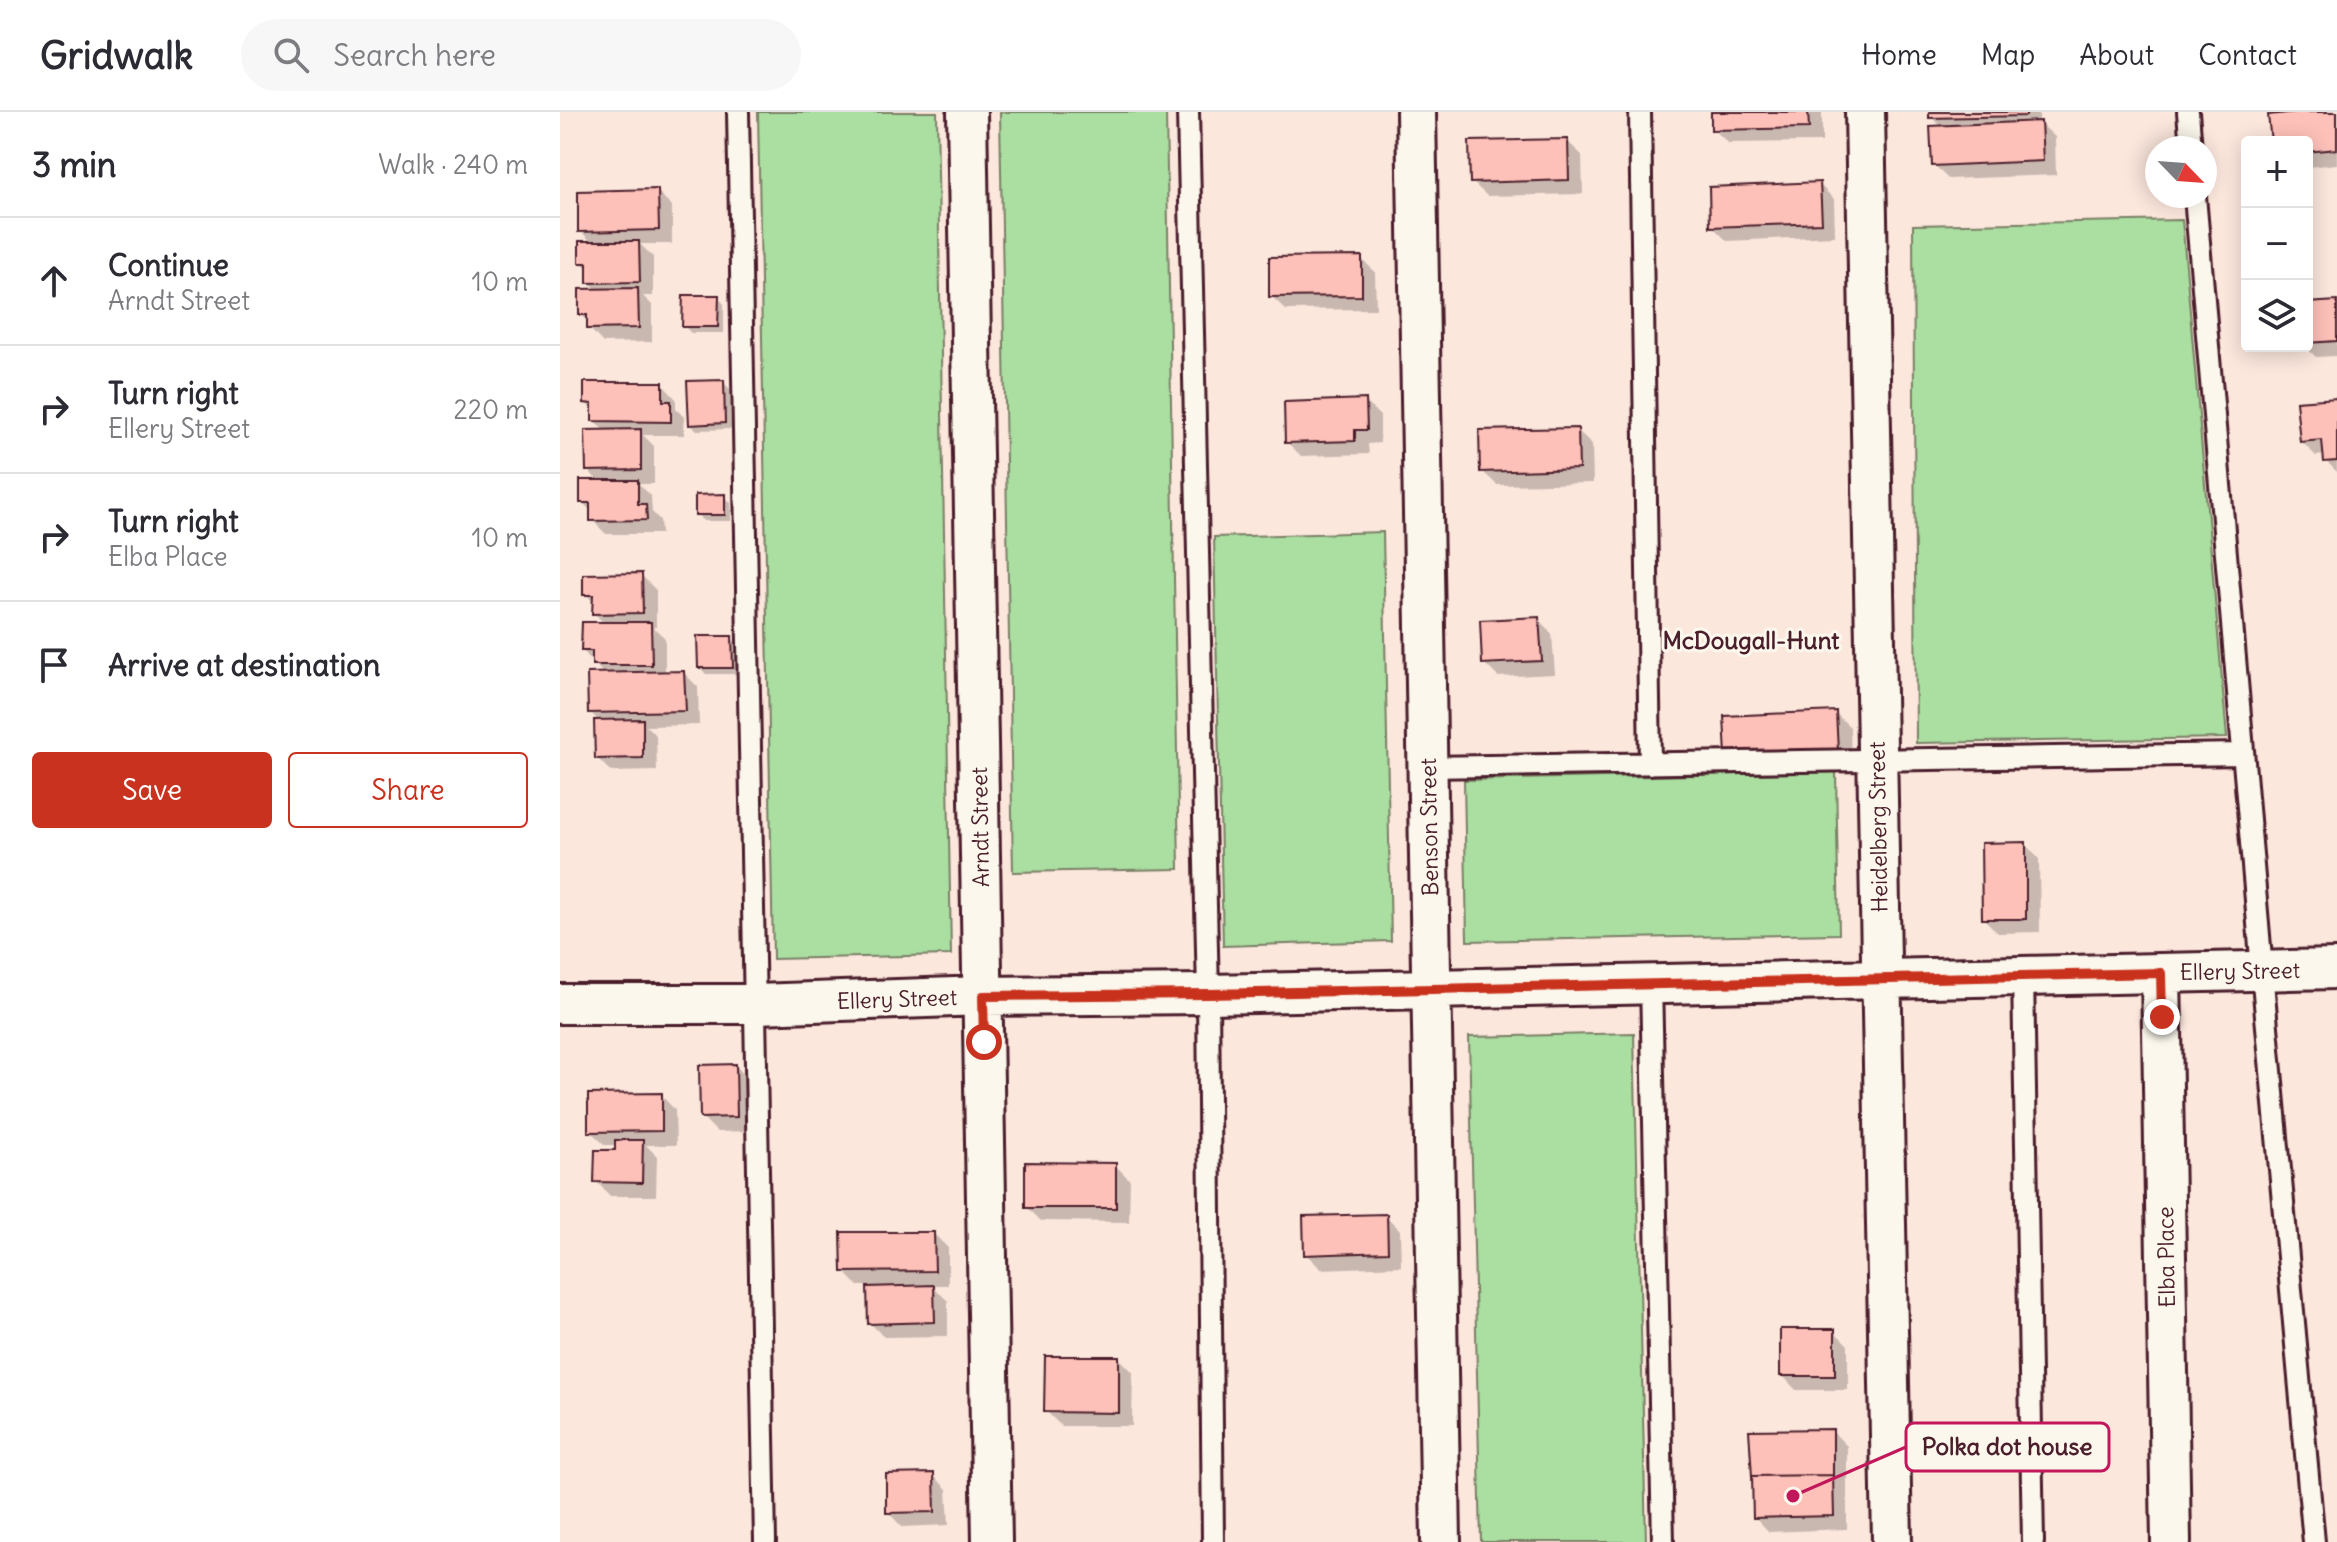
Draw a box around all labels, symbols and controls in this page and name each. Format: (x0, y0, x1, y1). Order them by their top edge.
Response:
search box (241, 19, 801, 91)
text: Gridwalk (40, 32, 193, 79)
icon: search (269, 33, 313, 77)
text: Search here (333, 36, 496, 74)
text: Home (1861, 37, 1937, 73)
text: Map (1981, 37, 2035, 73)
text: About (2079, 37, 2154, 73)
text: Contact (2198, 37, 2297, 73)
north arrow (2145, 136, 2217, 208)
map controls (2241, 136, 2313, 352)
button: + (2241, 136, 2313, 208)
text: 3 min (32, 143, 117, 186)
text: Walk · 240 m (378, 148, 528, 181)
button: − (2241, 208, 2313, 280)
text: Continue (108, 246, 229, 284)
icon: ahead (32, 259, 76, 303)
text: 10 m (472, 265, 528, 298)
button: layers (2241, 280, 2313, 352)
text: Arndt Street (108, 284, 250, 317)
text: Turn right (108, 374, 239, 412)
icon: right (32, 387, 76, 431)
text: 220 m (453, 393, 528, 426)
text: Ellery Street (108, 412, 250, 445)
text: Turn right (108, 502, 239, 540)
icon: right (32, 515, 76, 559)
text: 10 m (472, 521, 528, 554)
text: Elba Place (108, 540, 227, 573)
district label: McDougall-Hunt (1663, 625, 1840, 655)
icon: arrive (32, 643, 76, 687)
text: Arrive at destination (108, 646, 380, 684)
street label: Heidelberg Street (1863, 741, 1893, 913)
button: Save (32, 752, 272, 828)
button: Share (288, 752, 528, 828)
street label: Benson Street (1414, 758, 1444, 896)
street label: Arndt Street (965, 767, 995, 887)
street label: Ellery Street (2180, 956, 2300, 986)
street label: Ellery Street (837, 983, 957, 1015)
route end (2144, 999, 2180, 1035)
route start (966, 1024, 1002, 1060)
street label: Elba Place (2151, 1206, 2181, 1308)
callout: Polka dot house (1906, 1423, 2109, 1471)
text: Polka dot house (1922, 1431, 2092, 1461)

